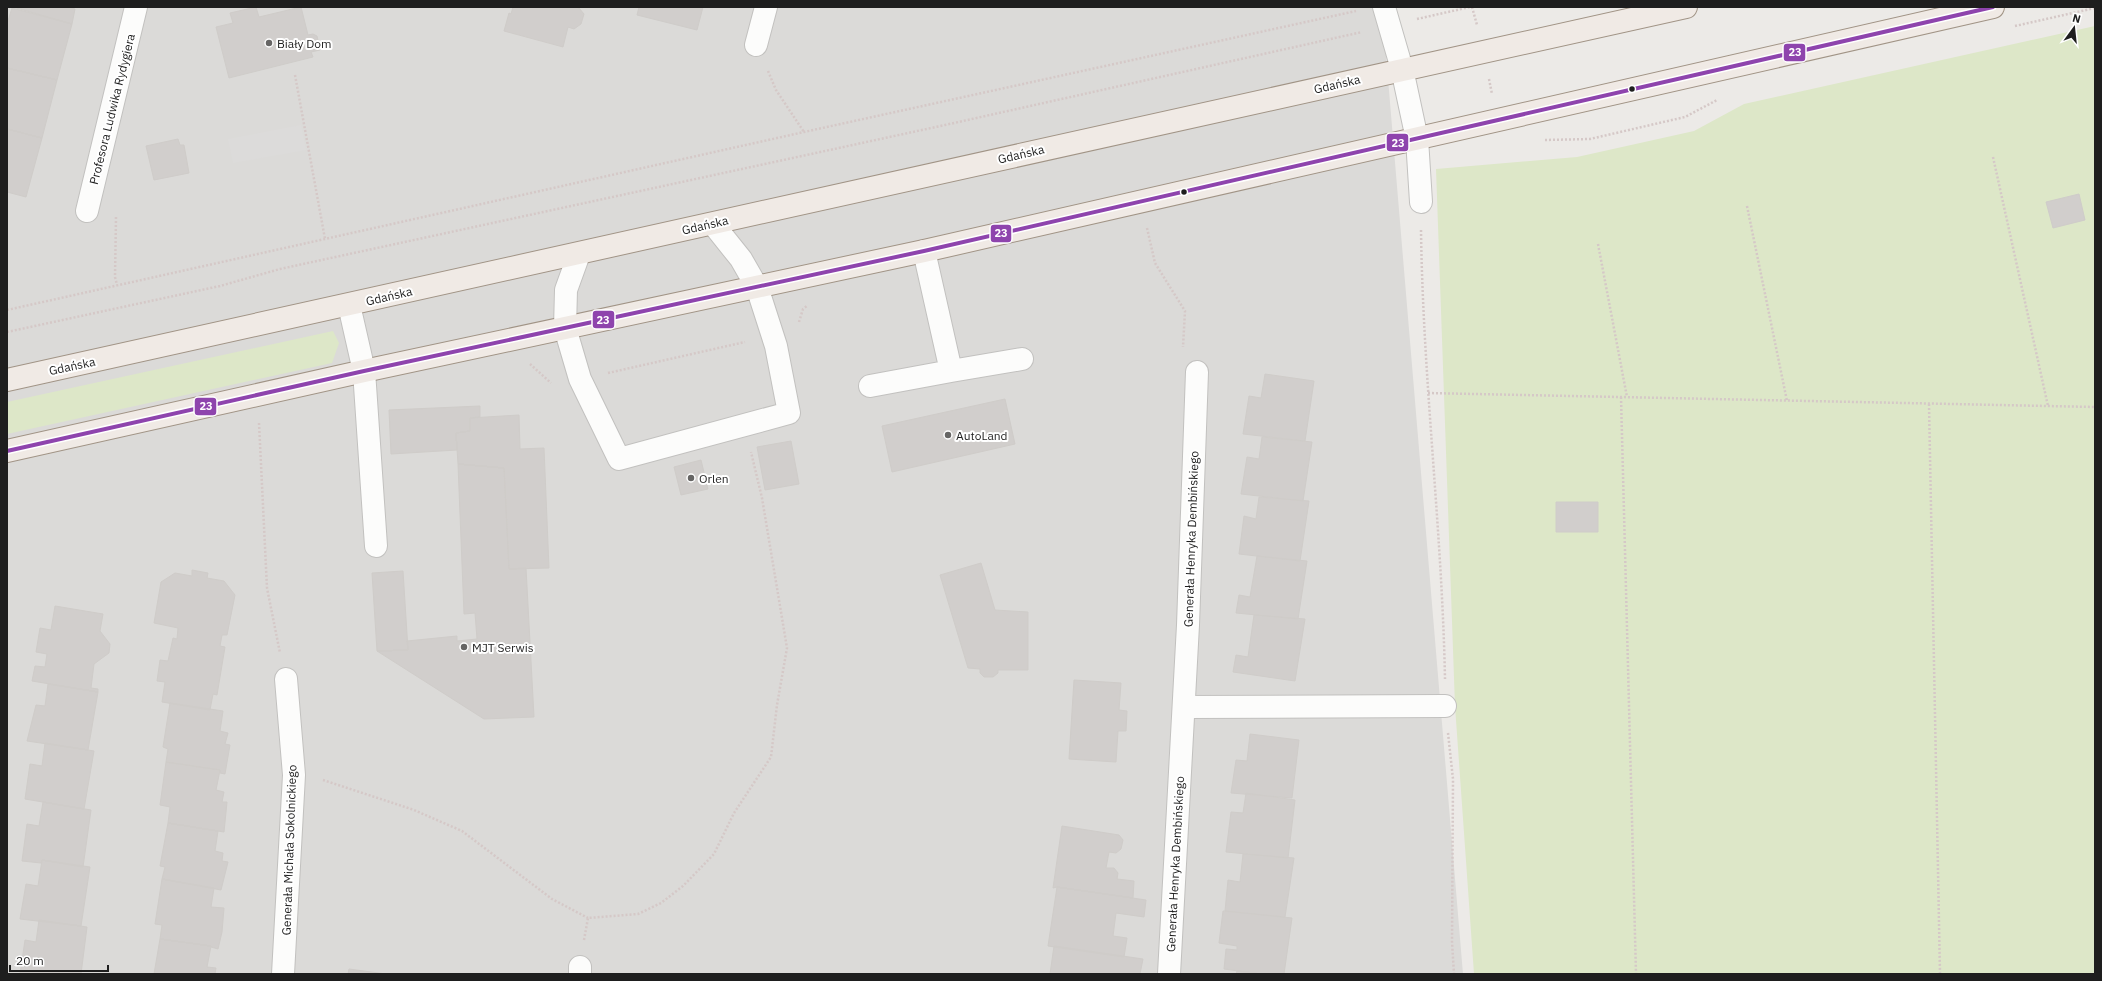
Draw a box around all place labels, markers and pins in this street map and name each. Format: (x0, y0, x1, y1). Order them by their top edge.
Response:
place label: Biały Dom (277, 36, 332, 51)
marker: Biały Dom (264, 38, 274, 48)
unlabelled marker (1627, 84, 1637, 94)
unlabelled marker (1179, 187, 1189, 197)
place label: AutoLand (956, 428, 1008, 443)
marker: AutoLand (943, 430, 953, 440)
place label: Orlen (699, 471, 729, 486)
marker: Orlen (686, 473, 696, 483)
place label: MJT Serwis (472, 640, 534, 655)
marker: MJT Serwis (459, 642, 469, 652)

